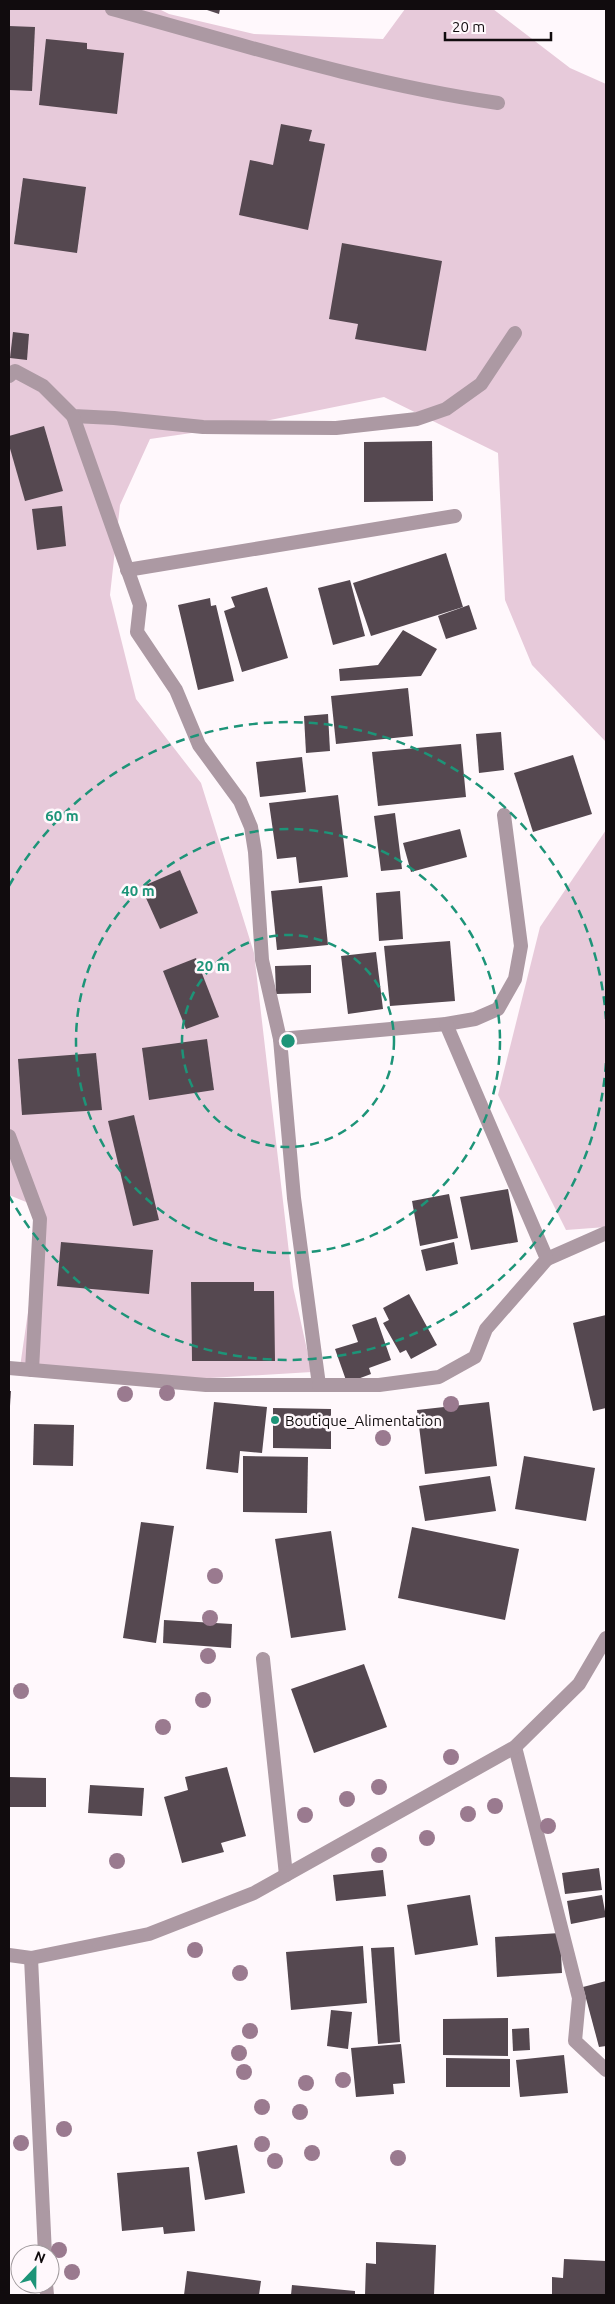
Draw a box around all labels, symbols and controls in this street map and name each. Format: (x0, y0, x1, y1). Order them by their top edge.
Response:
scale bar (445, 10, 551, 42)
text: 20 m (452, 18, 485, 35)
text: 60 m (45, 807, 79, 824)
text: 40 m (121, 882, 155, 899)
text: 20 m (196, 957, 230, 974)
centre of rings (279, 1032, 297, 1050)
place label: Boutique_Alimentation (285, 1412, 442, 1429)
marker: Boutique_Alimentation (269, 1414, 281, 1426)
north arrow (10, 2244, 60, 2294)
text: N (32, 2248, 48, 2266)

